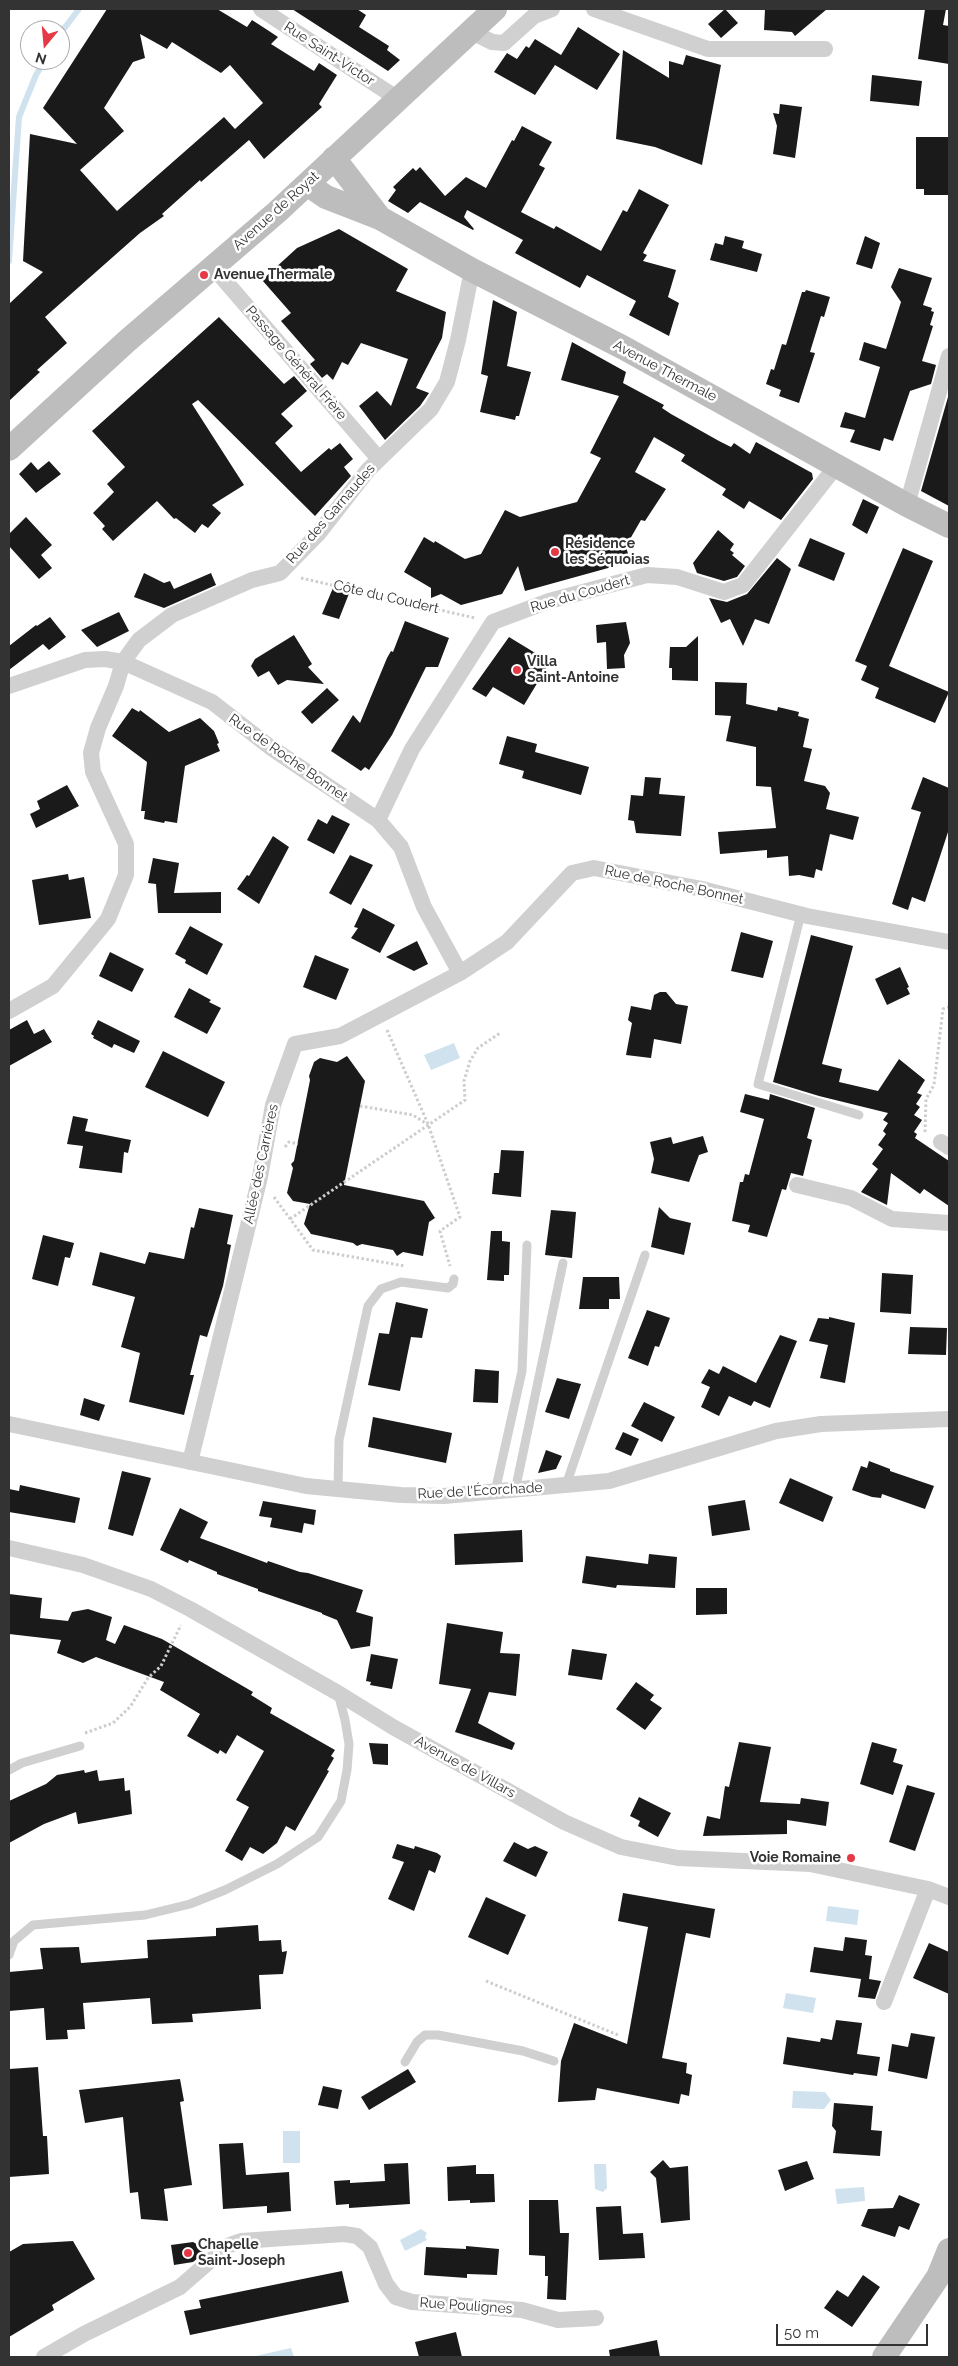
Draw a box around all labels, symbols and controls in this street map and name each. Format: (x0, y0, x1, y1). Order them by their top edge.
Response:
street label: Rue Saint-Victor (281, 18, 377, 90)
north arrow (20, 20, 70, 70)
text: N (33, 49, 48, 68)
street label: Avenue de Royat (230, 168, 322, 254)
place label: Avenue Thermale (214, 267, 332, 283)
marker: Avenue Thermale (198, 269, 210, 281)
street label: Passage Général Frère (242, 302, 350, 424)
street label: Avenue Thermale (610, 337, 720, 405)
street label: Rue des Garnaudes (283, 461, 379, 567)
place label: Résidence les Séquoias (565, 536, 650, 568)
marker: Résidence les Séquoias (549, 546, 561, 558)
street label: Rue du Coudert (528, 572, 632, 616)
street label: Côte du Coudert (332, 577, 440, 617)
place label: Villa Saint-Antoine (527, 654, 619, 686)
marker: Villa Saint-Antoine (511, 664, 523, 676)
street label: Rue de Roche Bonnet (225, 711, 351, 805)
street label: Rue de Roche Bonnet (603, 862, 745, 908)
street label: Allée des Carrières (240, 1102, 282, 1226)
street label: Rue de l'Écorchade (417, 1479, 543, 1503)
street label: Avenue de Villars (412, 1732, 518, 1802)
place label: Voie Romaine (750, 1850, 841, 1866)
marker: Voie Romaine (845, 1852, 857, 1864)
place label: Chapelle Saint-Joseph (198, 2237, 285, 2270)
marker: Chapelle Saint-Joseph (182, 2247, 194, 2259)
street label: Rue Poulignes (419, 2294, 513, 2318)
scale bar (778, 2314, 930, 2346)
text: 50 m (784, 2324, 819, 2342)

